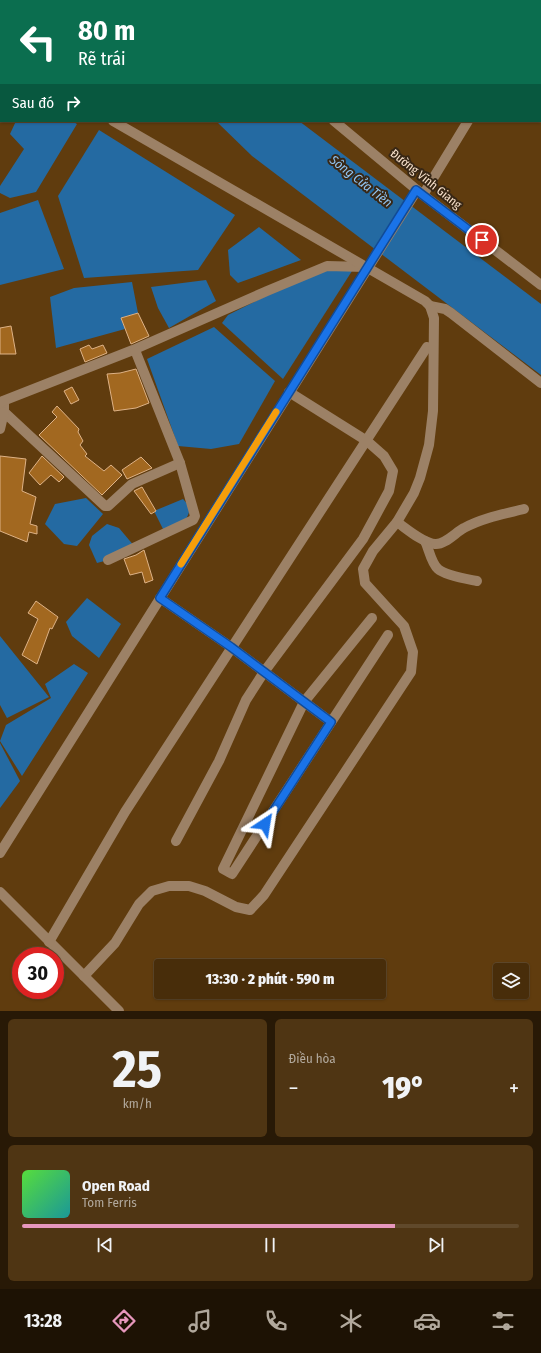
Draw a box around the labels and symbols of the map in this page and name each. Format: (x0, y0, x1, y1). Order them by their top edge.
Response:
street label: Đường Vĩnh Giang (388, 146, 465, 212)
water label: Sông Cửa Tiền (326, 151, 395, 210)
pin (465, 223, 499, 257)
position arrow (244, 803, 286, 845)
speed limit sign: 30 (12, 947, 64, 999)

